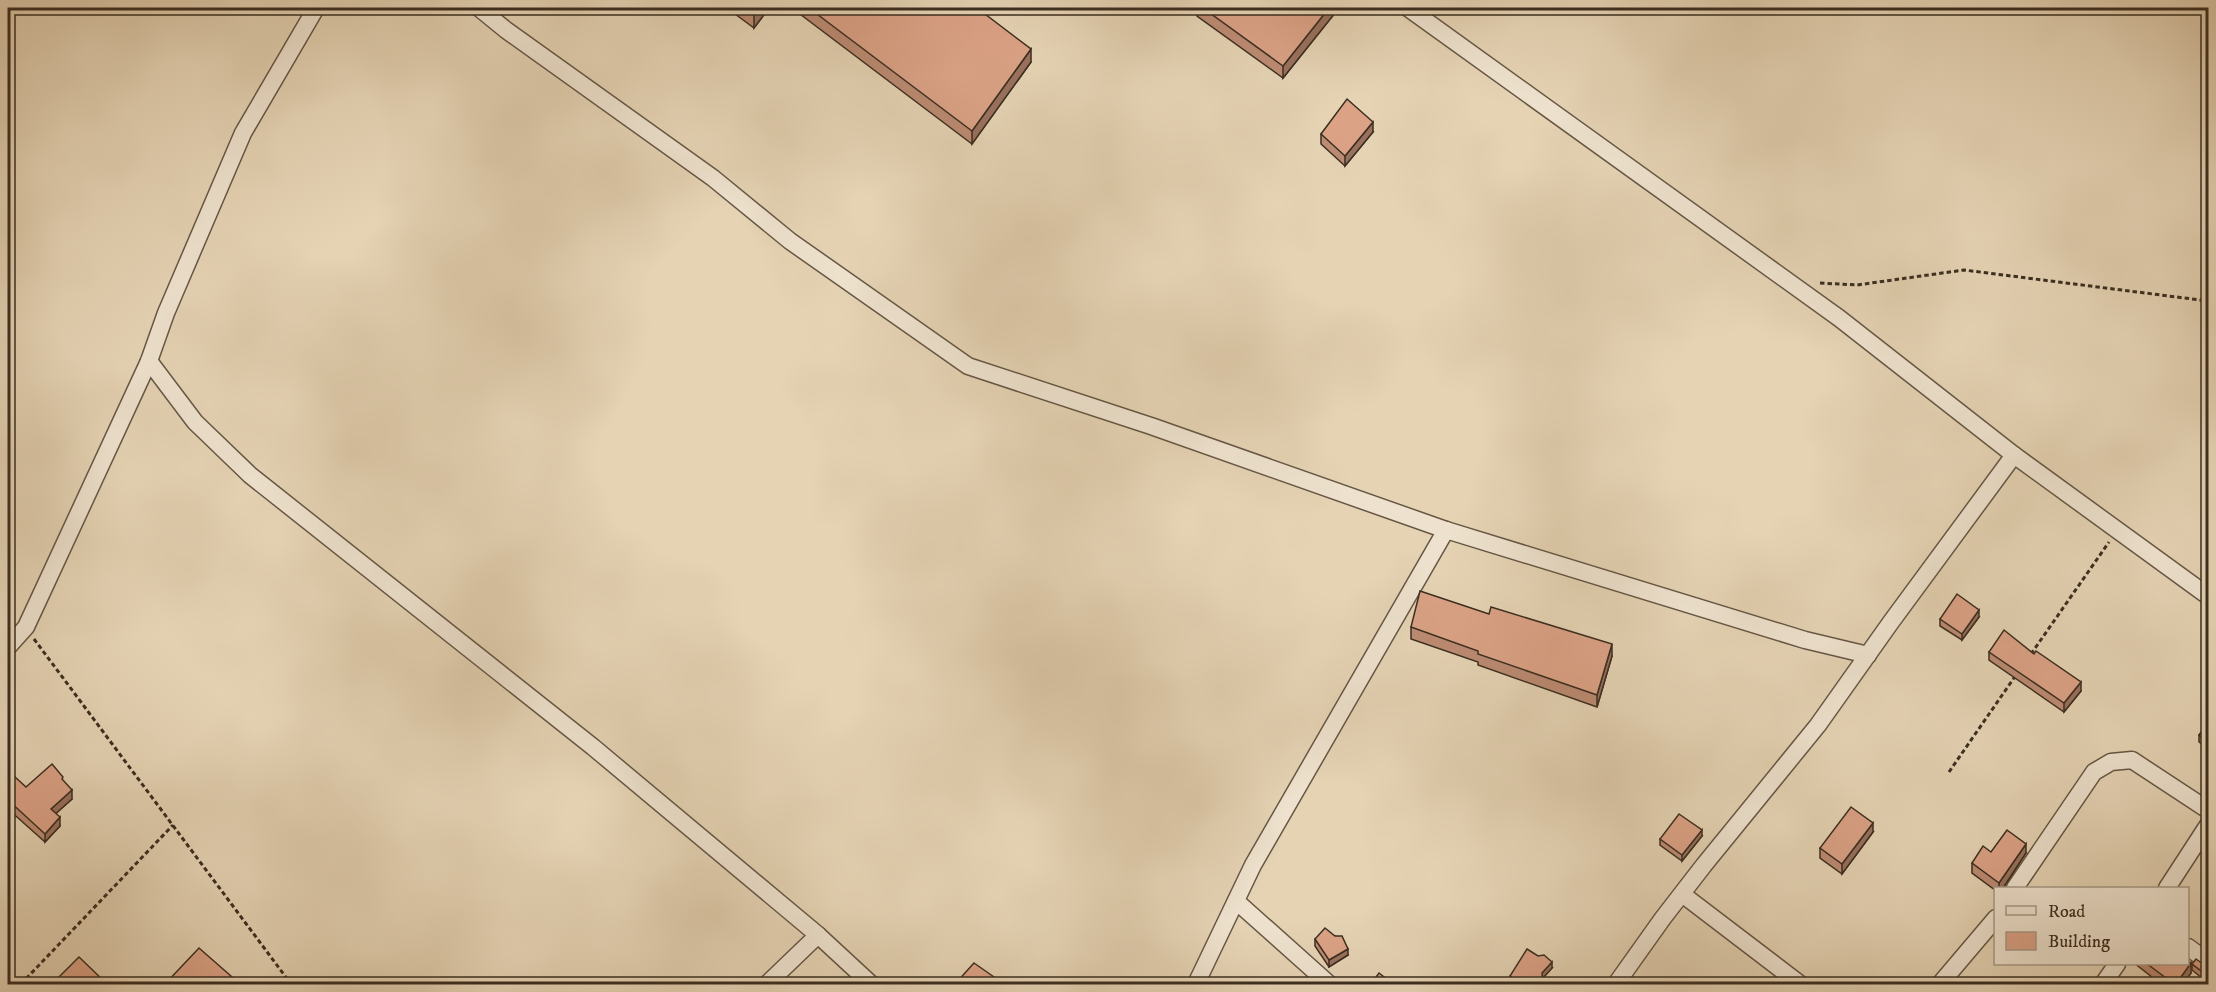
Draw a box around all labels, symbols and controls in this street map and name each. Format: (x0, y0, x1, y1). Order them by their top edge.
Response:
legend (1994, 887, 2189, 965)
text: Road (2048, 901, 2085, 923)
text: Building (2048, 931, 2110, 953)

